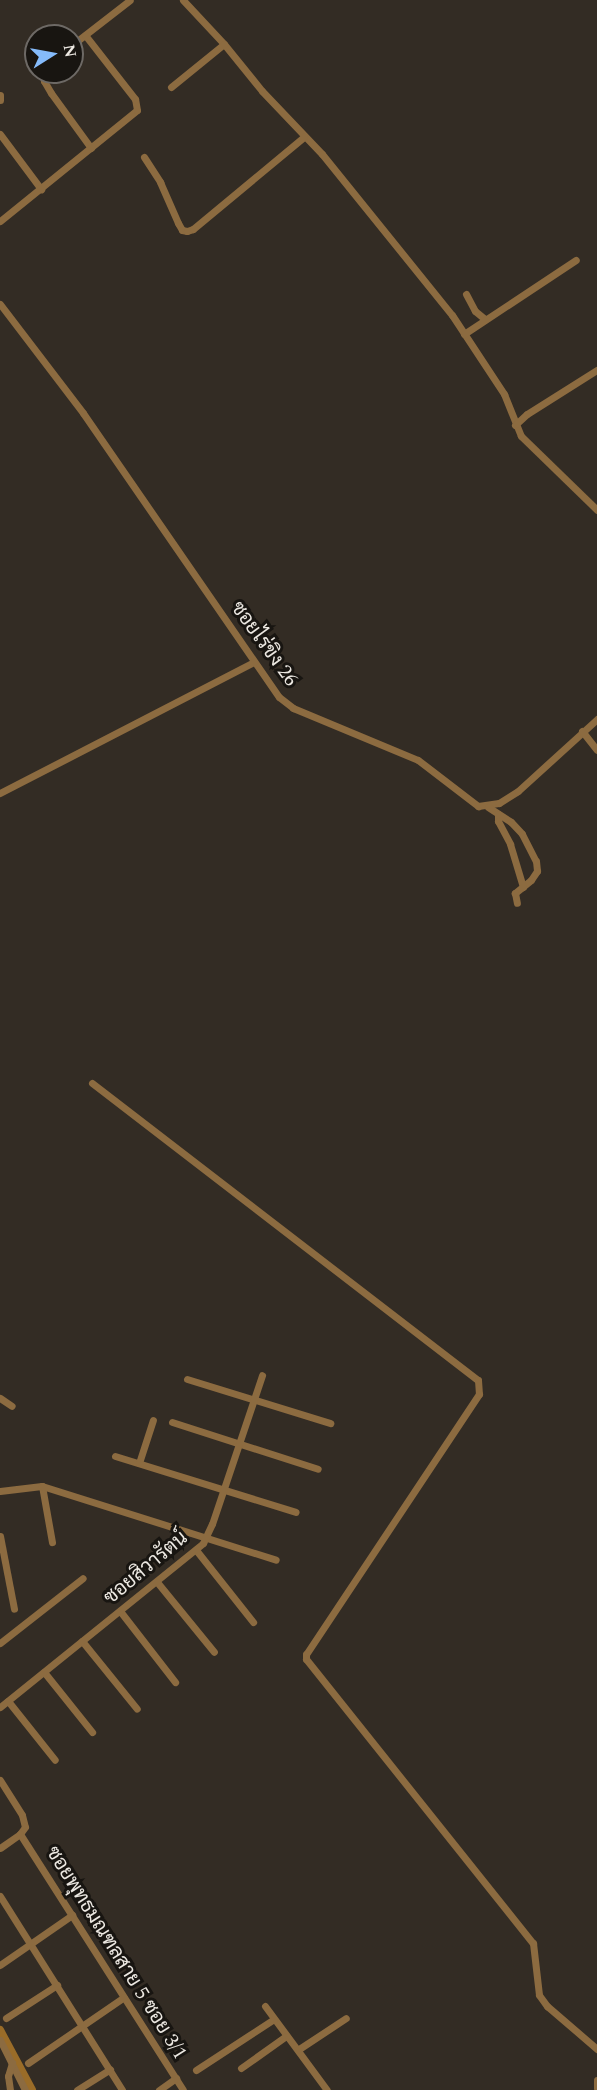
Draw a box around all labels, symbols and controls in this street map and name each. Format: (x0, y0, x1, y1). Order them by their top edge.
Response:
north arrow (24, 24, 84, 84)
text: N (57, 42, 83, 60)
street label: ซอยไร่ขิง 26 (225, 597, 303, 691)
street label: ซอยสิวารัตน์ (99, 1526, 193, 1610)
street label: ซอยพุทธมณฑลสาย 5 ซอย 3/1 (40, 1842, 192, 2064)

